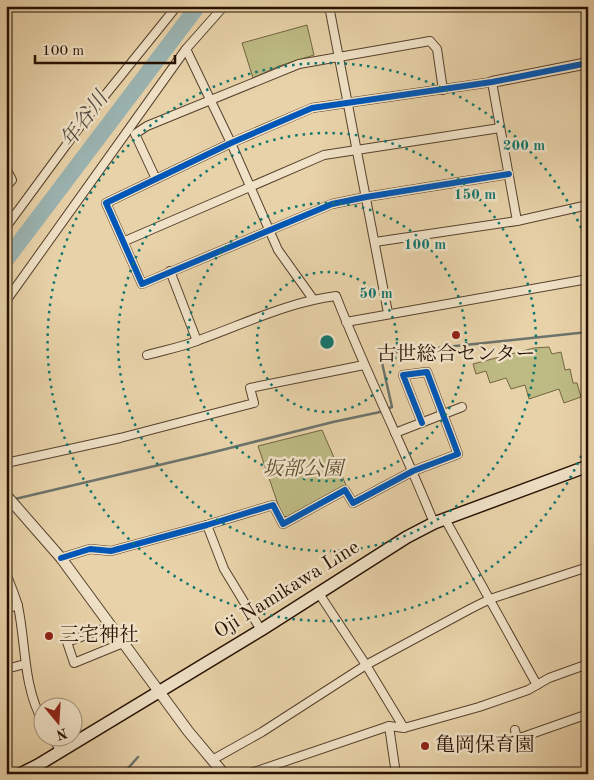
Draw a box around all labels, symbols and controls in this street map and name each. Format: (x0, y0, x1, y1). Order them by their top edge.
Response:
scale bar (35, 32, 175, 64)
text: 100 m (42, 44, 84, 59)
water label: 年谷川 (56, 86, 114, 151)
text: 200 m (503, 139, 545, 154)
text: 150 m (454, 188, 496, 203)
text: 100 m (404, 238, 446, 253)
text: 50 m (359, 287, 393, 302)
marker: 古世総合センター (450, 329, 462, 341)
centre of rings (318, 333, 336, 351)
place label: 古世総合センター (376, 343, 536, 365)
park label: 坂部公園 (263, 458, 346, 480)
street label: Oji Namikawa Line (211, 537, 363, 643)
place label: 三宅神社 (59, 624, 139, 646)
marker: 三宅神社 (43, 630, 55, 642)
north arrow (32, 698, 82, 748)
text: N (54, 725, 69, 742)
place label: 亀岡保育園 (435, 734, 535, 756)
marker: 亀岡保育園 (419, 740, 431, 752)

